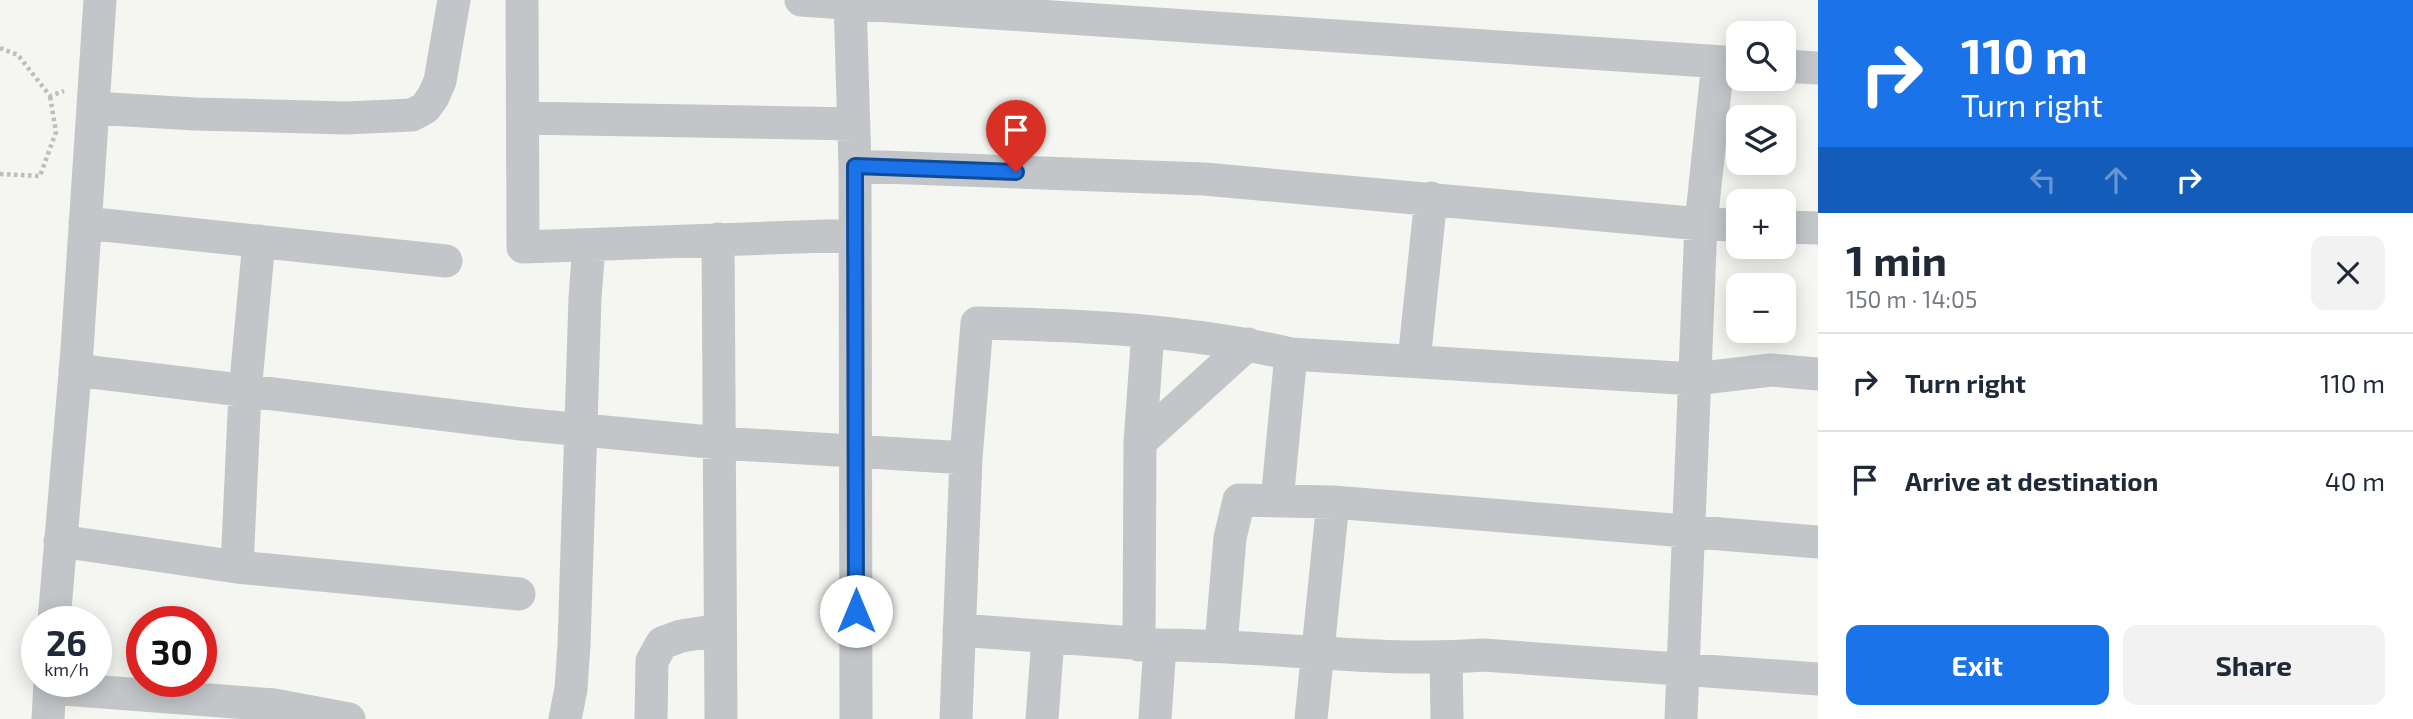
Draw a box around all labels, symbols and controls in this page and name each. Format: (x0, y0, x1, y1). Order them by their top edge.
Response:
map controls (1726, 21, 1796, 343)
button: search (1726, 21, 1796, 91)
text: 110 m (1961, 25, 2088, 84)
icon: right (1846, 28, 1937, 119)
text: Turn right (1961, 85, 2103, 123)
pin (986, 100, 1046, 172)
button: layers (1726, 105, 1796, 175)
icon: arrive (997, 111, 1035, 149)
icon: left (2024, 161, 2062, 199)
icon: ahead (2097, 161, 2135, 199)
icon: right (2170, 161, 2208, 199)
button: + (1726, 189, 1796, 259)
text: 1 min (1846, 234, 1947, 284)
button: close (2311, 236, 2385, 310)
button: − (1726, 273, 1796, 343)
text: 150 m · 14:05 (1846, 285, 1977, 313)
icon: right (1846, 363, 1884, 401)
text: Turn right (1905, 367, 2026, 398)
text: 110 m (2320, 367, 2385, 398)
icon: arrive (1846, 461, 1884, 499)
text: Arrive at destination (1905, 465, 2158, 496)
text: 40 m (2325, 465, 2385, 496)
position arrow (819, 574, 893, 648)
speed limit sign: 30 (126, 606, 217, 697)
text: 26 (46, 621, 87, 663)
button: Exit (1846, 625, 2109, 705)
button: Share (2123, 625, 2385, 705)
text: km/h (44, 658, 89, 680)

